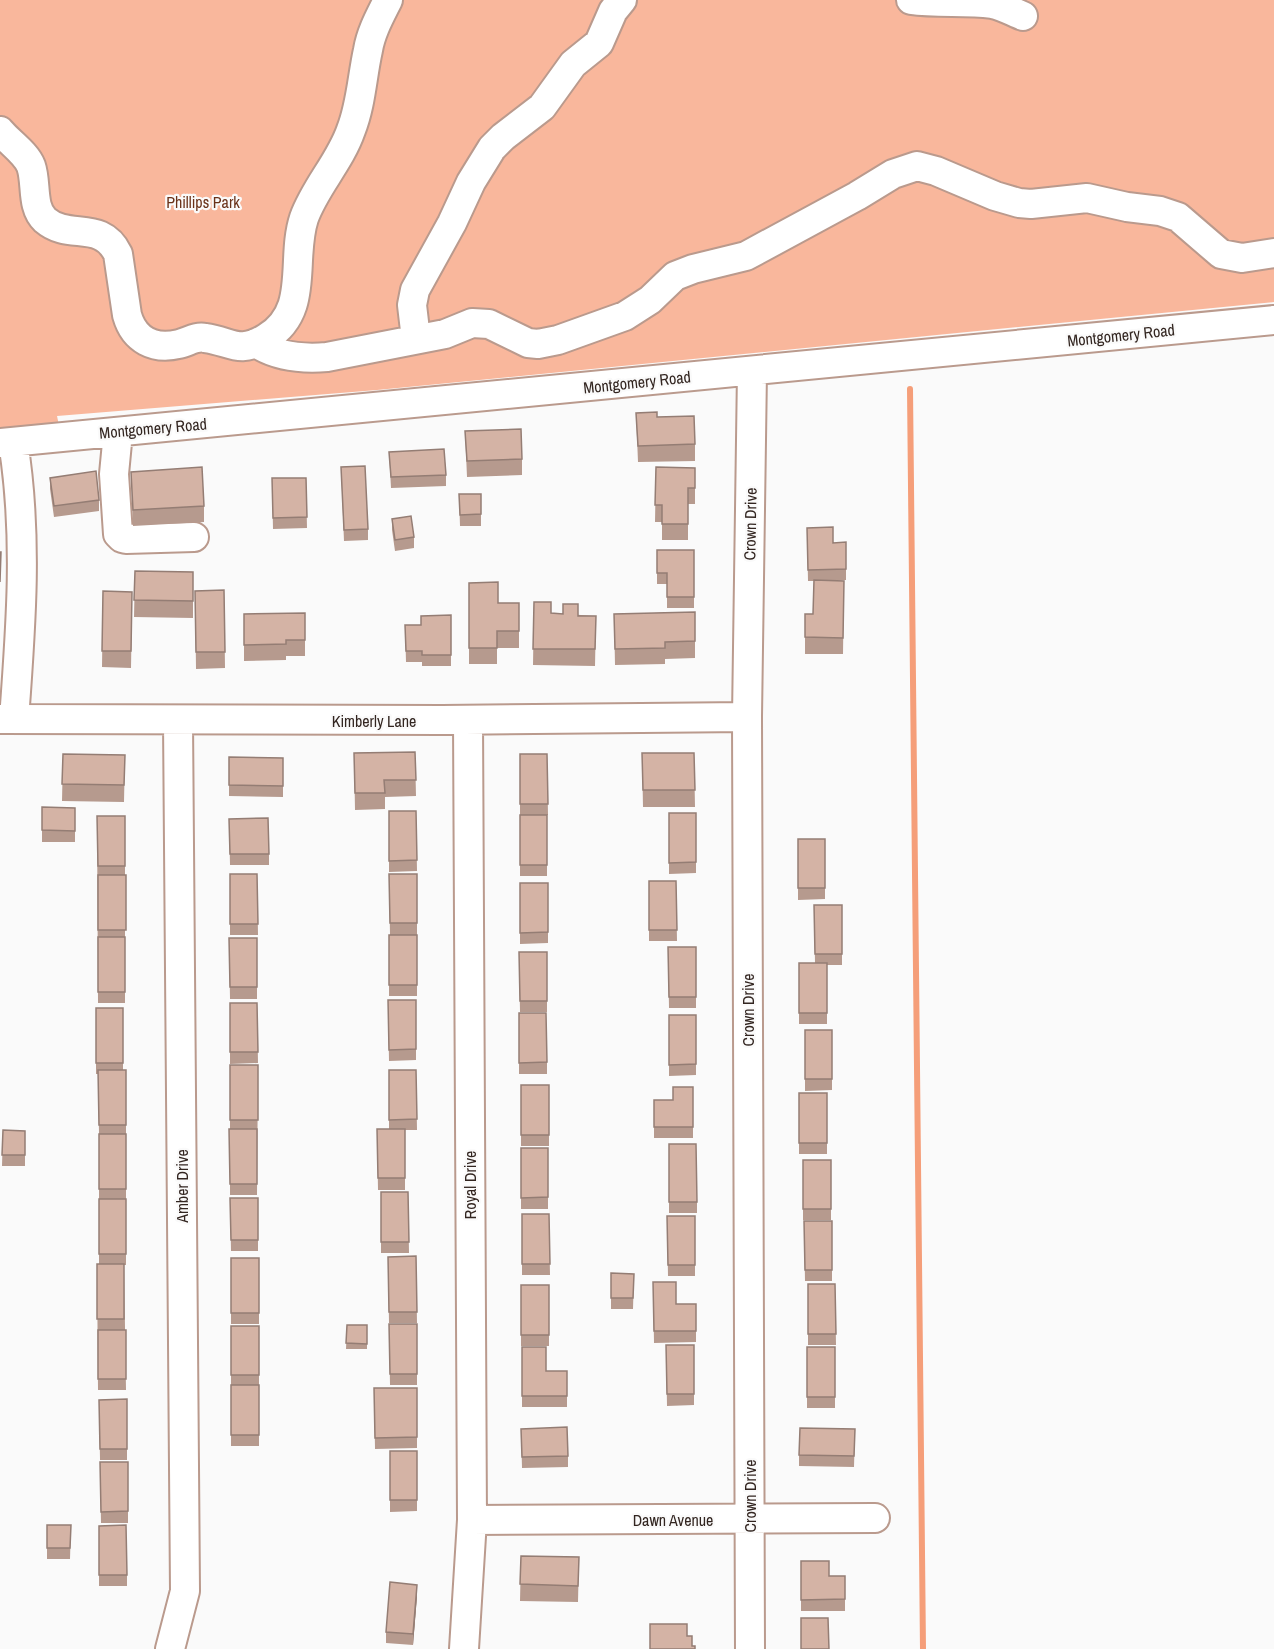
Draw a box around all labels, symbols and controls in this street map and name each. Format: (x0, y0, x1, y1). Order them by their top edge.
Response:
park label: Phillips Park (166, 191, 240, 213)
street label: Montgomery Road (1066, 318, 1176, 352)
street label: Montgomery Road (582, 365, 692, 399)
street label: Montgomery Road (98, 412, 208, 444)
street label: Crown Drive (738, 487, 762, 561)
street label: Kimberly Lane (332, 710, 416, 732)
street label: Crown Drive (737, 974, 759, 1046)
street label: Amber Drive (171, 1149, 193, 1224)
street label: Royal Drive (459, 1151, 481, 1219)
street label: Crown Drive (739, 1460, 761, 1532)
street label: Dawn Avenue (633, 1509, 713, 1531)

